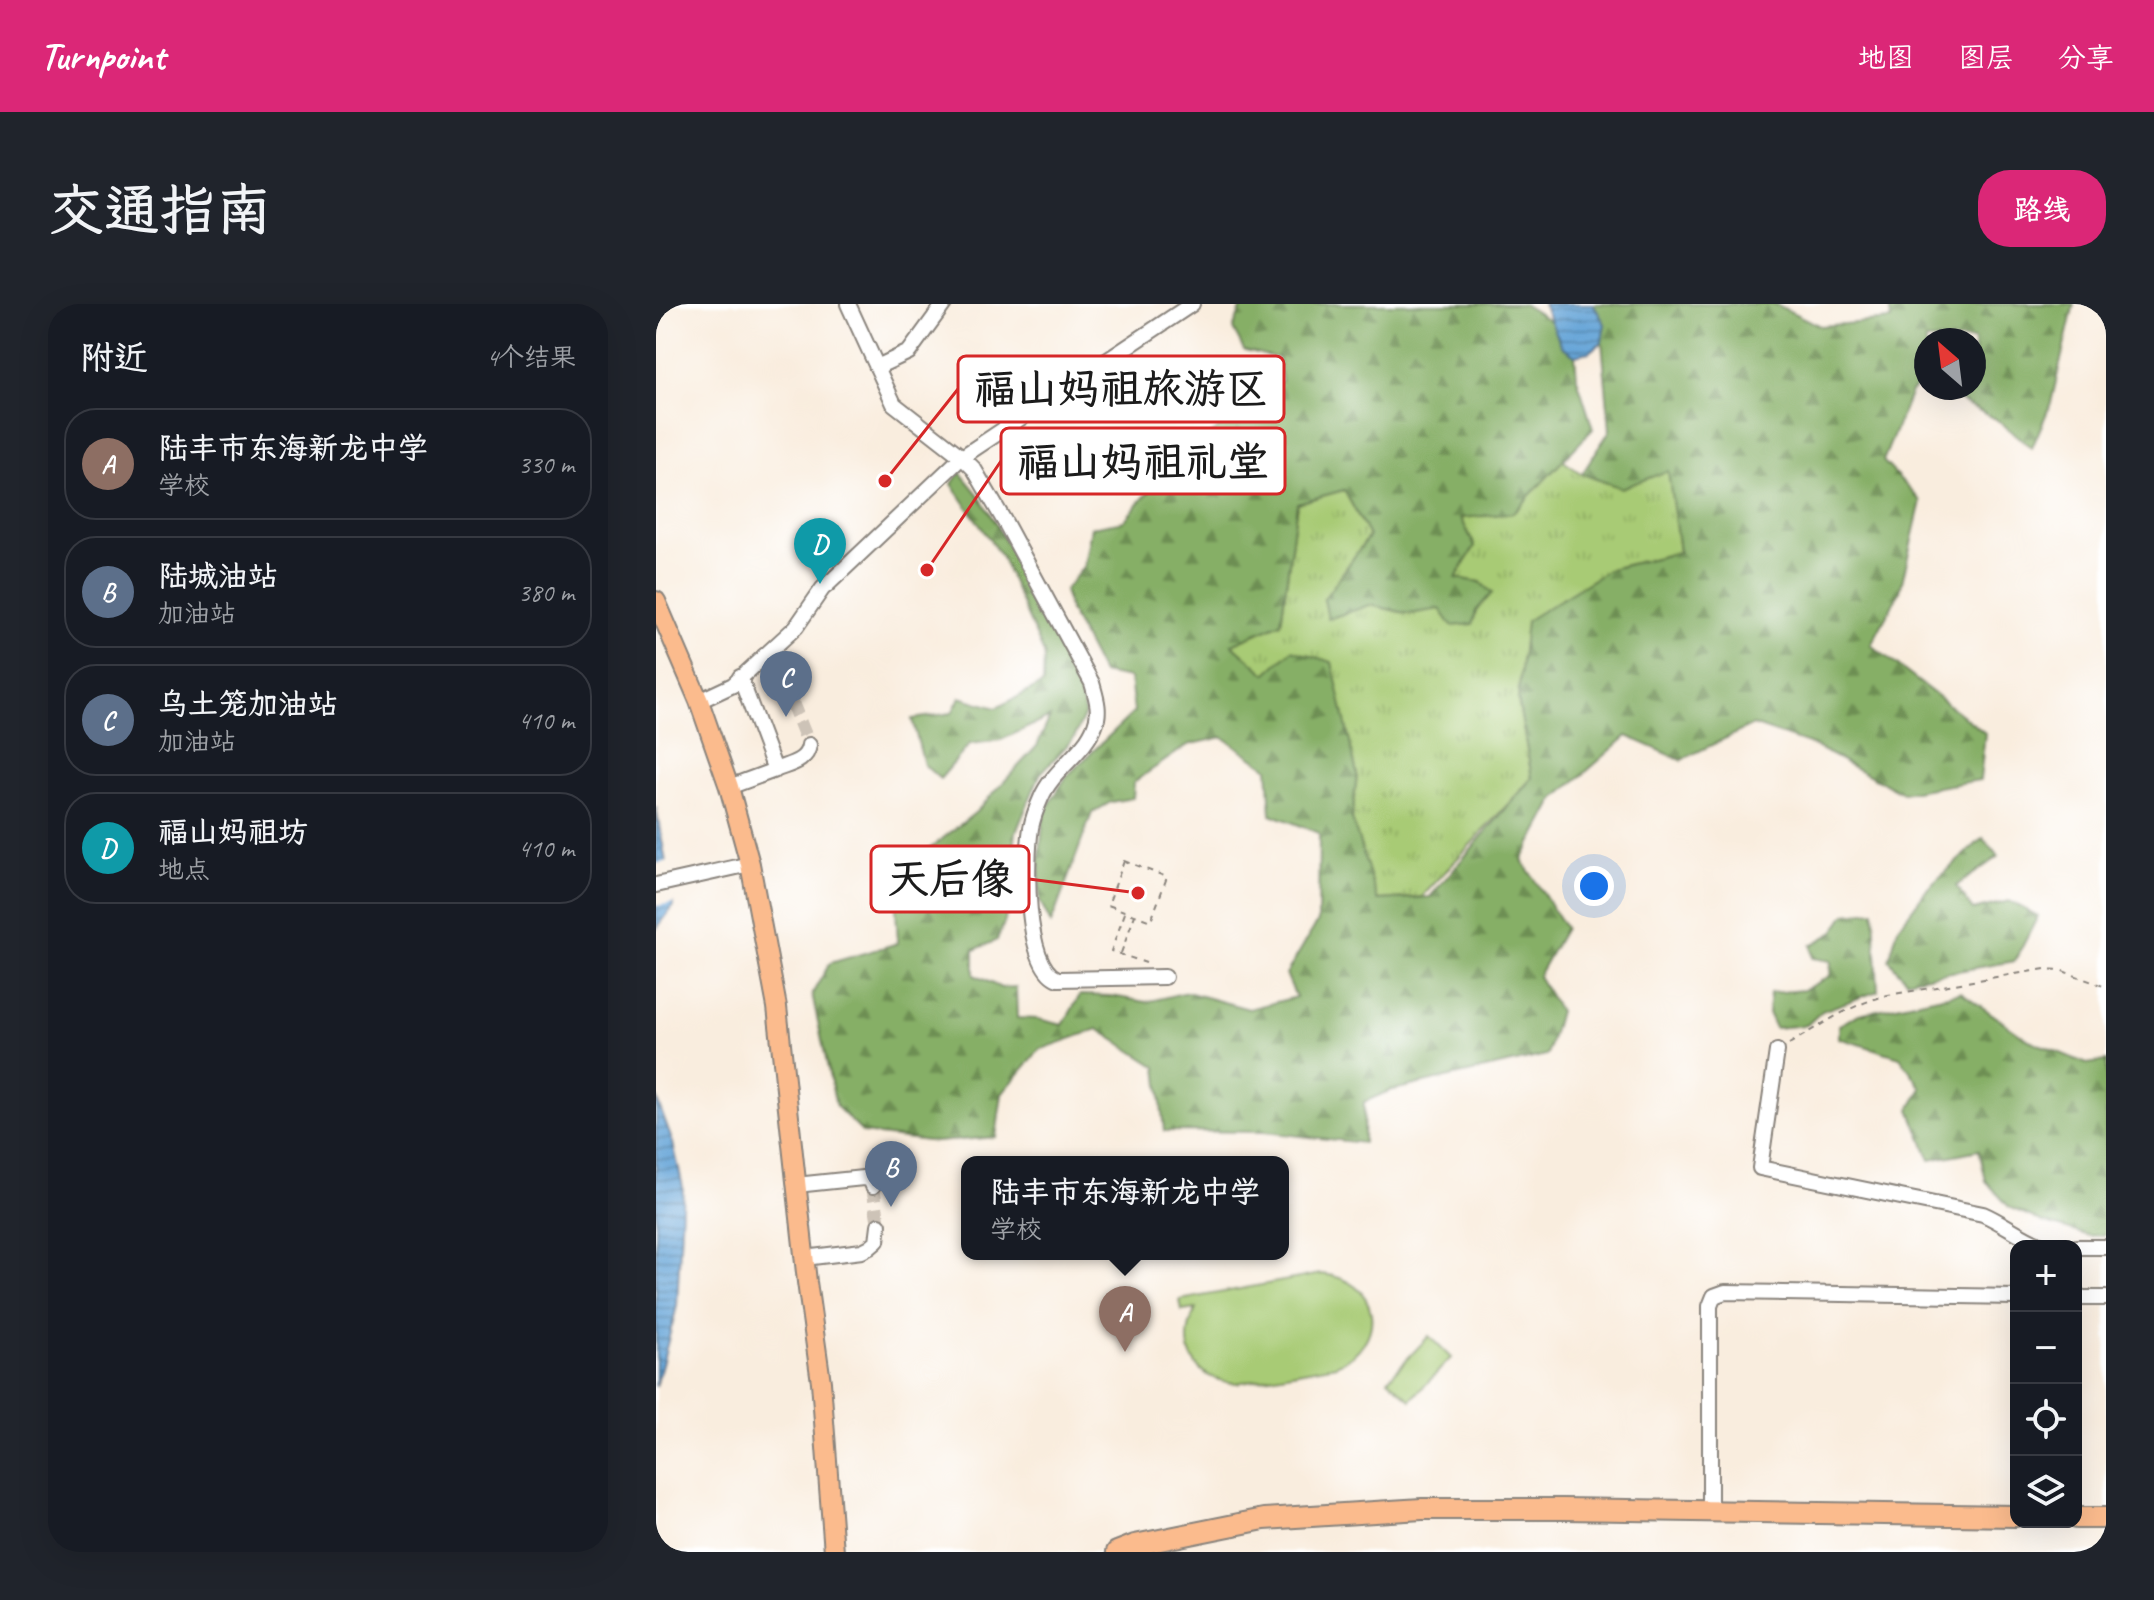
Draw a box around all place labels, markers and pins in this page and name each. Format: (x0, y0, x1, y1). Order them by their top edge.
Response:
callout: 福山妈祖旅游区 (958, 356, 1284, 422)
callout: 福山妈祖礼堂 (1001, 428, 1285, 494)
pin: D (794, 518, 846, 584)
pin: C (760, 651, 812, 717)
callout: 天后像 (871, 846, 1029, 912)
pin: B (865, 1141, 917, 1207)
pin: A (1099, 1286, 1151, 1352)

